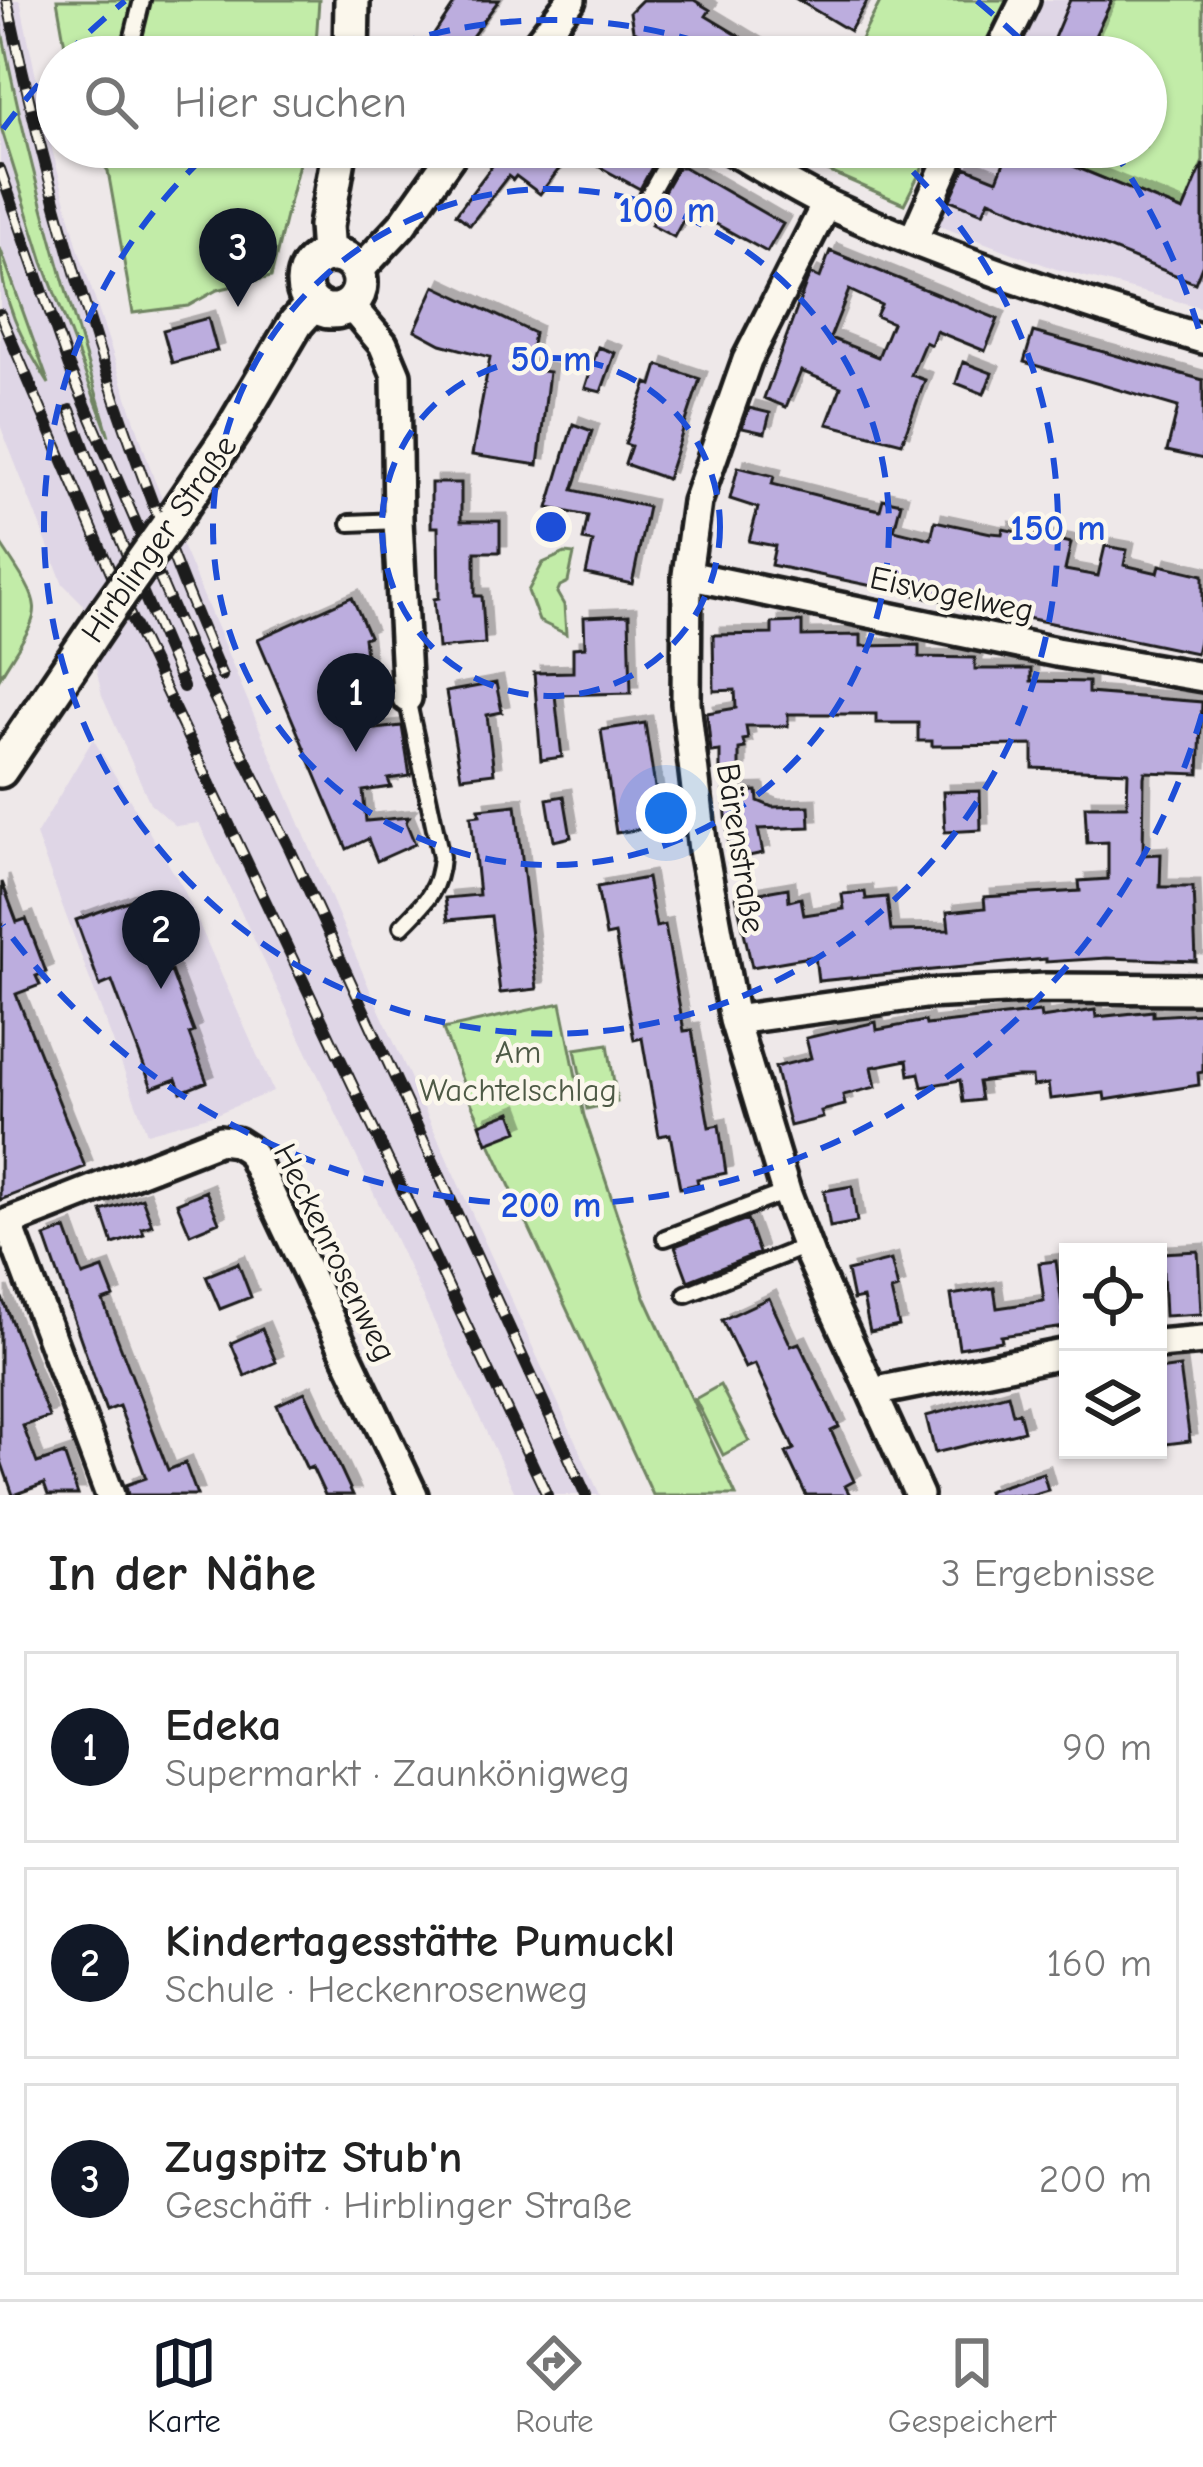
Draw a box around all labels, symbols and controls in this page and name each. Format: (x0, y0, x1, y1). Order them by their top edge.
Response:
search box (36, 36, 1167, 168)
icon: search (78, 69, 144, 135)
text: Hier suchen (174, 76, 407, 128)
text: 100 m (619, 190, 715, 231)
pin: 3 (199, 208, 277, 307)
text: 50 m (510, 339, 592, 380)
street label: Hirblinger Straße (73, 428, 244, 650)
centre of rings (530, 506, 572, 548)
text: 150 m (1010, 508, 1106, 549)
street label: Eisvogelweg (867, 558, 1037, 630)
pin: 1 (317, 653, 395, 752)
street label: Bärenstraße (709, 761, 773, 936)
your location (636, 783, 696, 843)
pin: 2 (122, 890, 200, 989)
park label: Am Wachtelschlag (419, 1033, 617, 1109)
street label: Heckenrosenweg (266, 1137, 404, 1368)
text: 200 m (501, 1185, 601, 1226)
map controls (1059, 1243, 1167, 1459)
button: locate (1059, 1243, 1167, 1351)
button: layers (1059, 1351, 1167, 1459)
text: In der Nähe (48, 1544, 316, 1603)
text: 3 Ergebnisse (941, 1551, 1155, 1596)
text: Edeka (165, 1699, 281, 1751)
text: 1 (82, 1725, 98, 1770)
text: 90 m (1062, 1725, 1152, 1770)
text: Supermarkt · Zaunkönigweg (165, 1751, 630, 1796)
text: Kindertagesstätte Pumuckl (165, 1915, 675, 1967)
text: 2 (80, 1941, 100, 1986)
text: 160 m (1046, 1941, 1152, 1986)
text: Schule · Heckenrosenweg (165, 1967, 588, 2012)
text: Zugspitz Stub'n (165, 2131, 462, 2183)
text: 3 (80, 2157, 100, 2202)
text: 200 m (1039, 2157, 1152, 2202)
text: Geschäft · Hirblinger Straße (165, 2183, 632, 2228)
tab: Karte (147, 2330, 221, 2440)
tab: Route (515, 2330, 594, 2440)
tab: Gespeichert (888, 2330, 1056, 2440)

